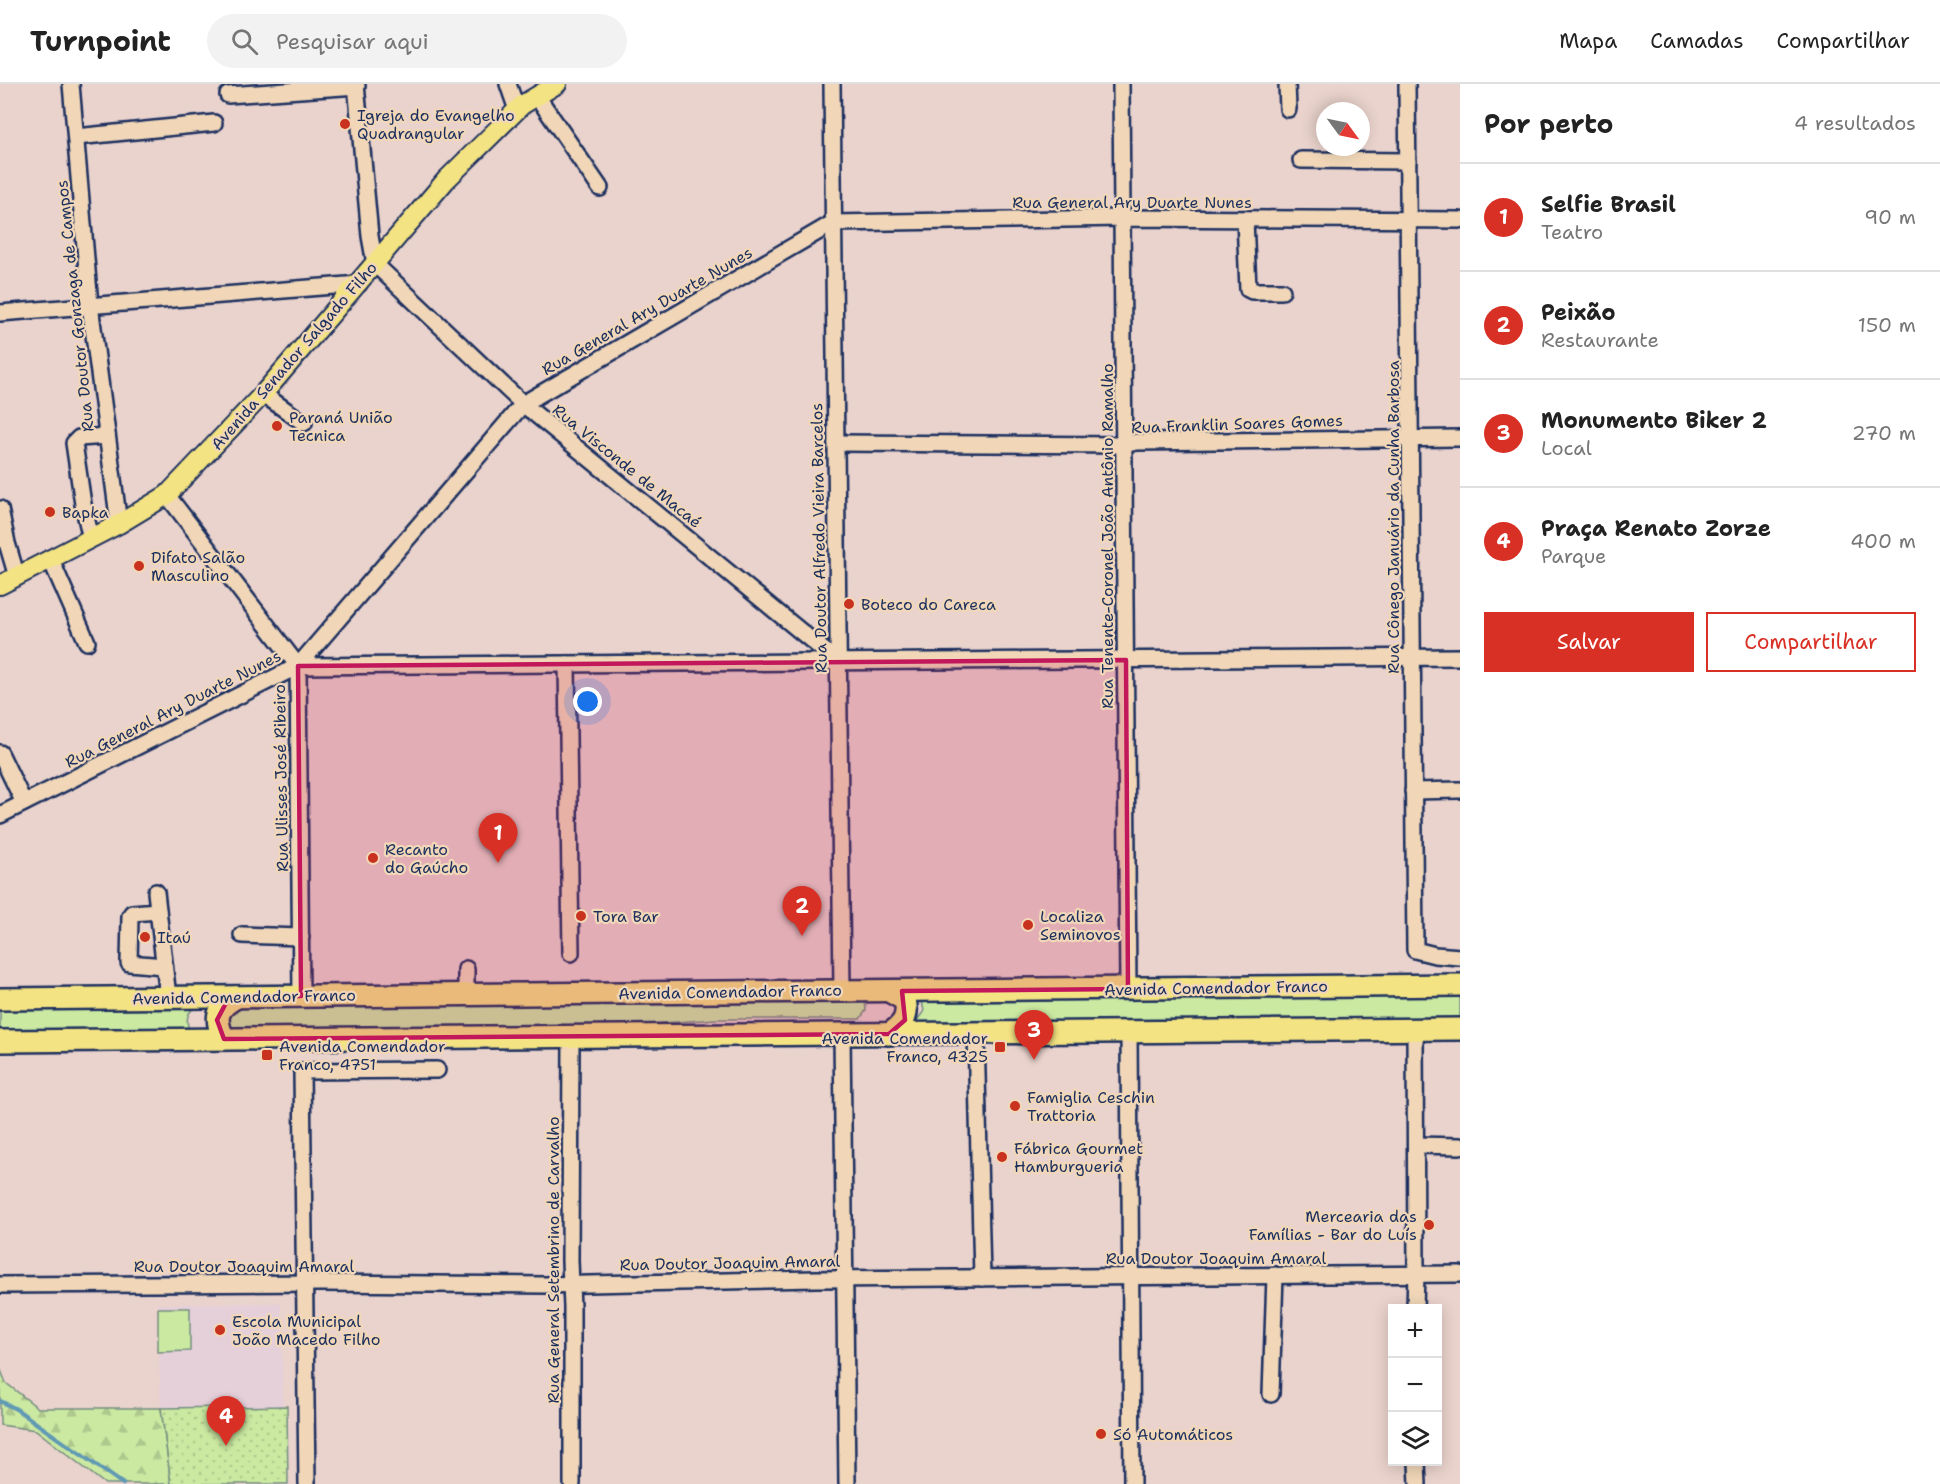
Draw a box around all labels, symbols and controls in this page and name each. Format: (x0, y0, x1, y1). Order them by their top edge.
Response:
search box (207, 14, 627, 68)
text: Turnpoint (30, 22, 171, 60)
icon: search (228, 25, 261, 58)
text: Pesquisar aqui (276, 27, 429, 56)
text: Mapa (1559, 27, 1617, 55)
text: Camadas (1650, 27, 1744, 55)
text: Compartilhar (1777, 27, 1910, 55)
north arrow (1316, 102, 1370, 156)
place label: Igreja do Evangelho Quadrangular (357, 105, 515, 144)
text: Por perto (1484, 106, 1613, 141)
text: 4 resultados (1794, 110, 1916, 136)
marker: Igreja do Evangelho Quadrangular (338, 117, 352, 131)
street label: Rua Doutor Gonzaga de Campos (51, 179, 99, 433)
text: Selfie Brasil (1541, 190, 1676, 219)
street label: Rua General Ary Duarte Nunes (1012, 192, 1252, 213)
text: 1 (1499, 204, 1508, 230)
text: 90 m (1864, 204, 1916, 230)
text: Teatro (1541, 219, 1603, 245)
street label: Rua General Ary Duarte Nunes (538, 242, 756, 380)
street label: Avenida Senador Salgado Filho (206, 257, 382, 455)
text: Peixão (1541, 298, 1616, 327)
text: 2 (1497, 312, 1511, 338)
text: 150 m (1858, 312, 1916, 338)
text: Restaurante (1541, 327, 1659, 353)
street label: Rua Cônego Januário da Cunha Barbosa (1383, 360, 1404, 674)
street label: Rua Tenente-Coronel João Antônio Ramalho (1097, 363, 1118, 709)
street label: Rua Visconde de Macaé (548, 399, 706, 533)
street label: Rua Doutor Alfredo Vieira Barcelos (806, 403, 832, 673)
text: Monumento Biker 2 (1541, 406, 1767, 435)
place label: Paraná União Tecnica (289, 407, 393, 446)
street label: Rua Franklin Soares Gomes (1131, 410, 1343, 438)
marker: Paraná União Tecnica (270, 419, 284, 433)
text: 3 (1497, 420, 1511, 446)
text: 270 m (1852, 420, 1916, 446)
text: Local (1541, 435, 1592, 461)
place label: Bapka (62, 502, 109, 523)
marker: Bapka (43, 505, 57, 519)
text: Praça Renato Zorze (1541, 514, 1771, 543)
text: 4 (1497, 528, 1511, 554)
text: 400 m (1850, 528, 1916, 554)
text: Parque (1541, 543, 1606, 569)
place label: Difato Salão Masculino (151, 547, 245, 586)
marker: Difato Salão Masculino (132, 559, 146, 573)
place label: Boteco do Careca (861, 594, 996, 615)
marker: Boteco do Careca (842, 597, 856, 611)
button: Salvar (1484, 612, 1694, 672)
button: Compartilhar (1706, 612, 1916, 672)
street label: Rua General Ary Duarte Nunes (61, 645, 285, 773)
street label: Rua Ulisses José Ribeiro (269, 684, 293, 872)
your location (573, 687, 602, 716)
pin: 1 (478, 814, 518, 863)
place label: Recanto do Gaúcho (385, 839, 468, 878)
marker: Recanto do Gaúcho (366, 851, 380, 865)
pin: 2 (782, 886, 822, 936)
place label: Tora Bar (593, 906, 659, 927)
place label: Localiza Seminovos (1040, 906, 1121, 945)
marker: Tora Bar (574, 909, 588, 923)
marker: Localiza Seminovos (1021, 918, 1035, 932)
place label: Itaú (157, 927, 191, 948)
marker: Itaú (138, 930, 152, 944)
street label: Avenida Comendador Franco (1104, 976, 1328, 1000)
street label: Avenida Comendador Franco (618, 980, 842, 1004)
street label: Avenida Comendador Franco (132, 985, 356, 1009)
pin: 3 (1014, 1010, 1054, 1060)
place label: Avenida Comendador Franco, 4325 (821, 1028, 988, 1067)
place label: Avenida Comendador Franco, 4751 (279, 1036, 446, 1075)
marker: Avenida Comendador Franco, 4325 (993, 1040, 1007, 1054)
marker: Avenida Comendador Franco, 4751 (260, 1048, 274, 1062)
place label: Famiglia Ceschin Trattoria (1027, 1087, 1155, 1126)
marker: Famiglia Ceschin Trattoria (1008, 1099, 1022, 1113)
street label: Rua General Setembrino de Carvalho (543, 1116, 564, 1404)
place label: Fábrica Gourmet Hamburgueria (1014, 1138, 1143, 1177)
marker: Fábrica Gourmet Hamburgueria (995, 1150, 1009, 1164)
place label: Mercearia das Famílias - Bar do Luís (1249, 1206, 1417, 1245)
marker: Mercearia das Famílias - Bar do Luís (1422, 1218, 1436, 1232)
street label: Rua Doutor Joaquim Amaral (1106, 1248, 1327, 1269)
street label: Rua Doutor Joaquim Amaral (619, 1251, 841, 1275)
street label: Rua Doutor Joaquim Amaral (134, 1256, 355, 1277)
map controls (1388, 1304, 1442, 1466)
button: + (1388, 1304, 1442, 1358)
place label: Escola Municipal João Macedo Filho (232, 1311, 380, 1350)
marker: Escola Municipal João Macedo Filho (213, 1323, 227, 1337)
button: − (1388, 1358, 1442, 1412)
pin: 4 (206, 1396, 246, 1446)
button: layers (1388, 1412, 1442, 1466)
place label: Só Automáticos (1113, 1424, 1233, 1445)
marker: Só Automáticos (1094, 1427, 1108, 1441)

